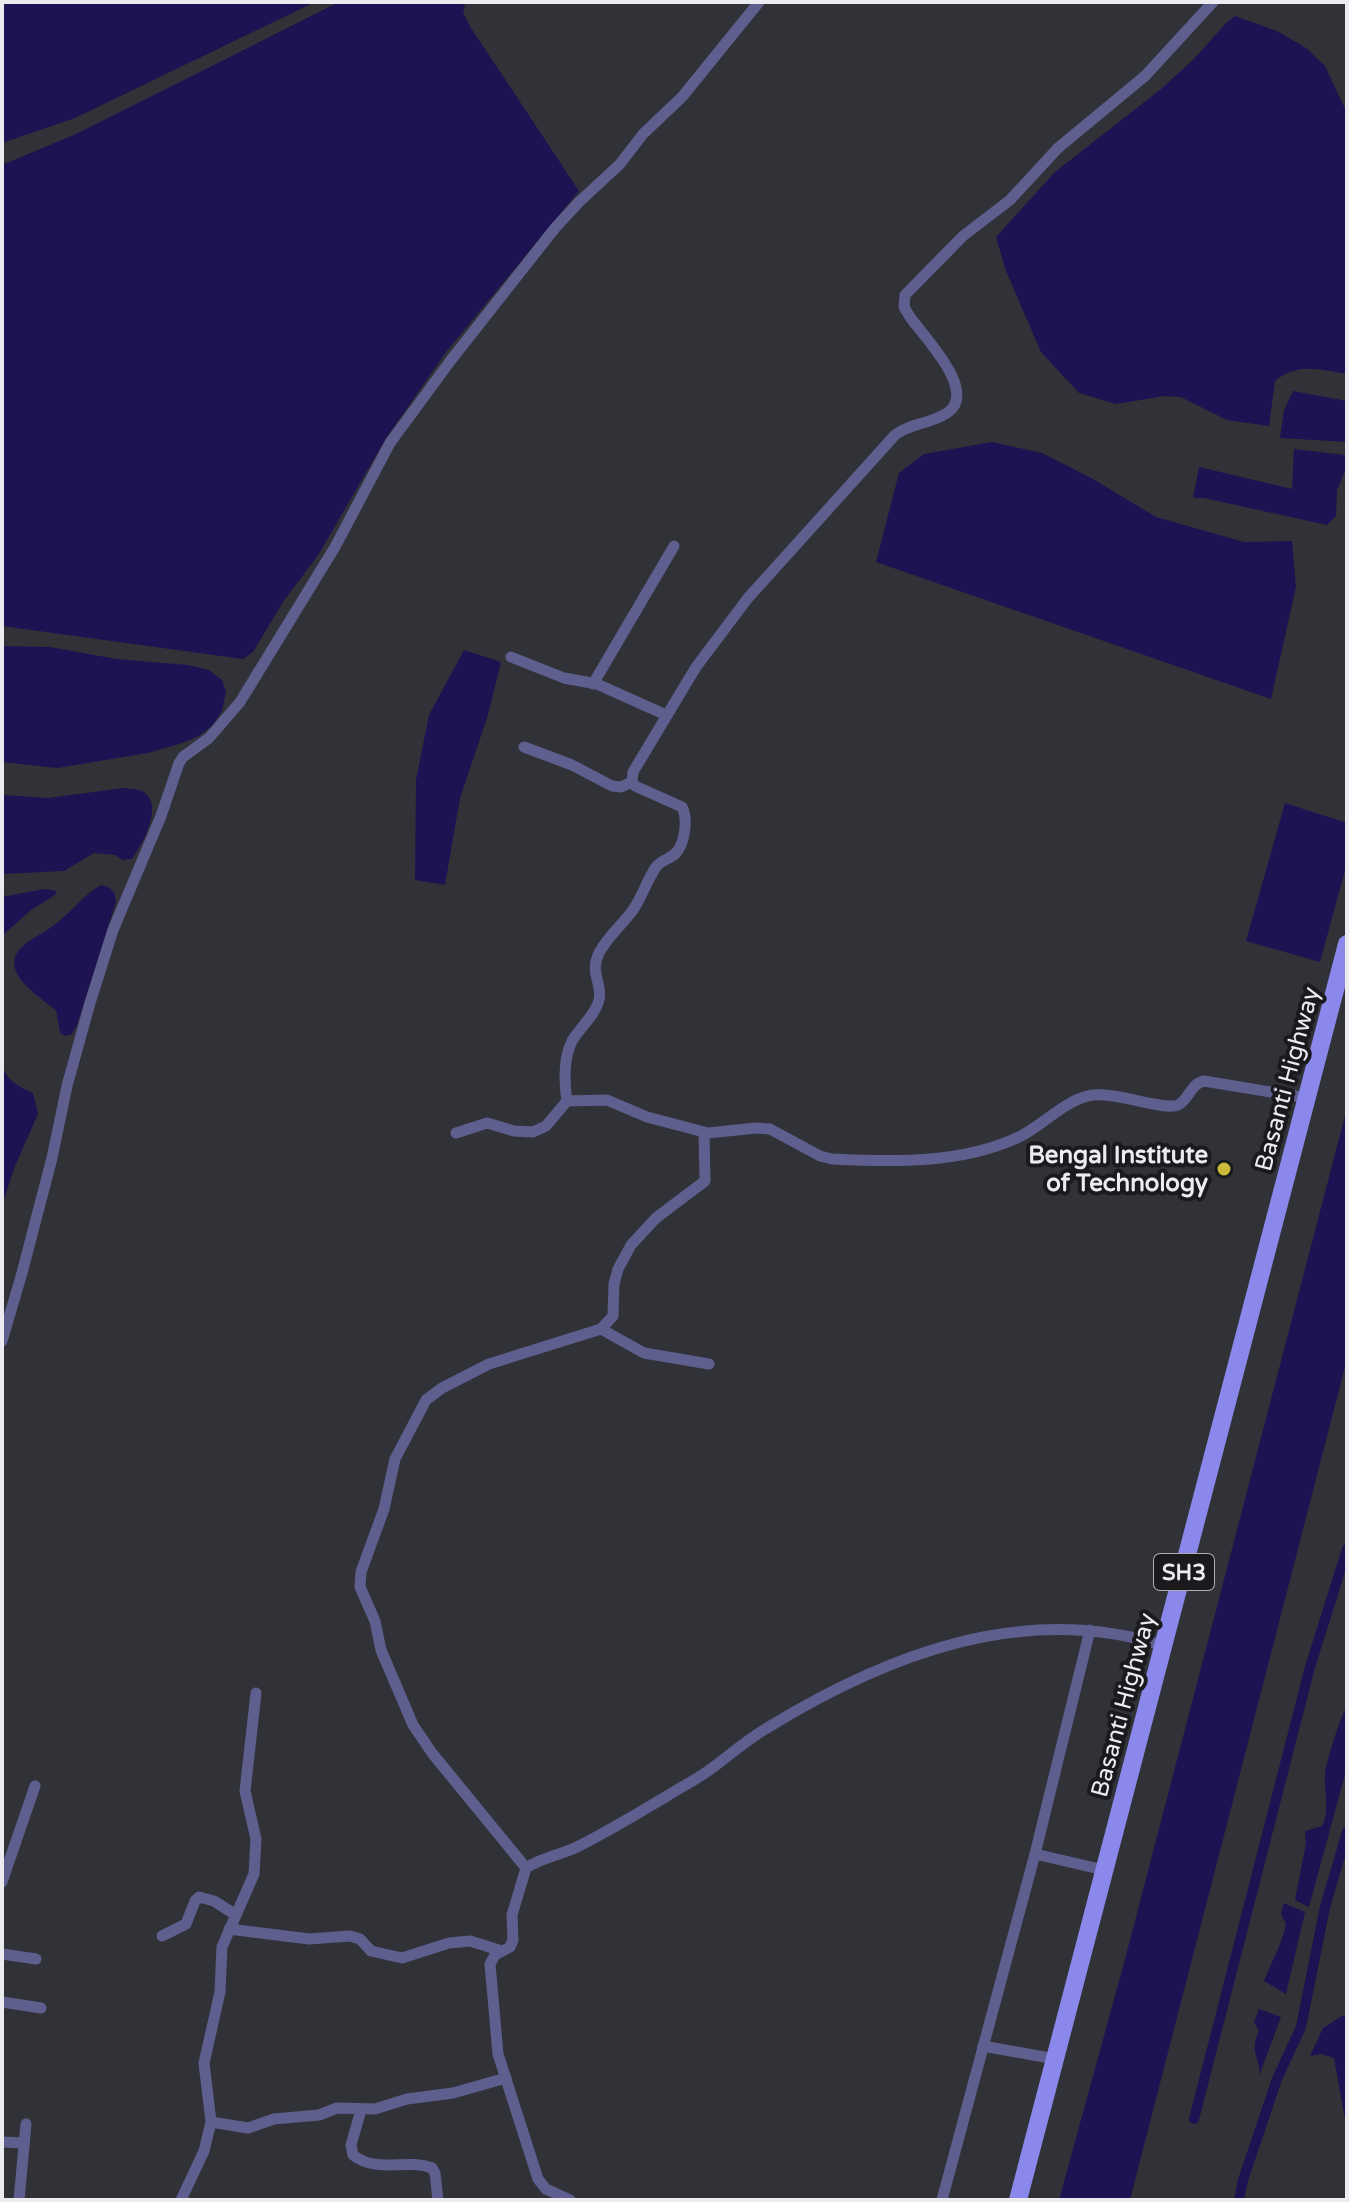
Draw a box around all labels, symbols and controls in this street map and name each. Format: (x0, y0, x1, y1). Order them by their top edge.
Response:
street label: Basanti Highway (1249, 984, 1326, 1174)
place label: Bengal Institute of Technology (1028, 1141, 1208, 1198)
marker: Bengal Institute of Technology (1215, 1160, 1233, 1178)
road number: SH3 (1154, 1554, 1214, 1590)
street label: Basanti Highway (1085, 1610, 1162, 1800)

